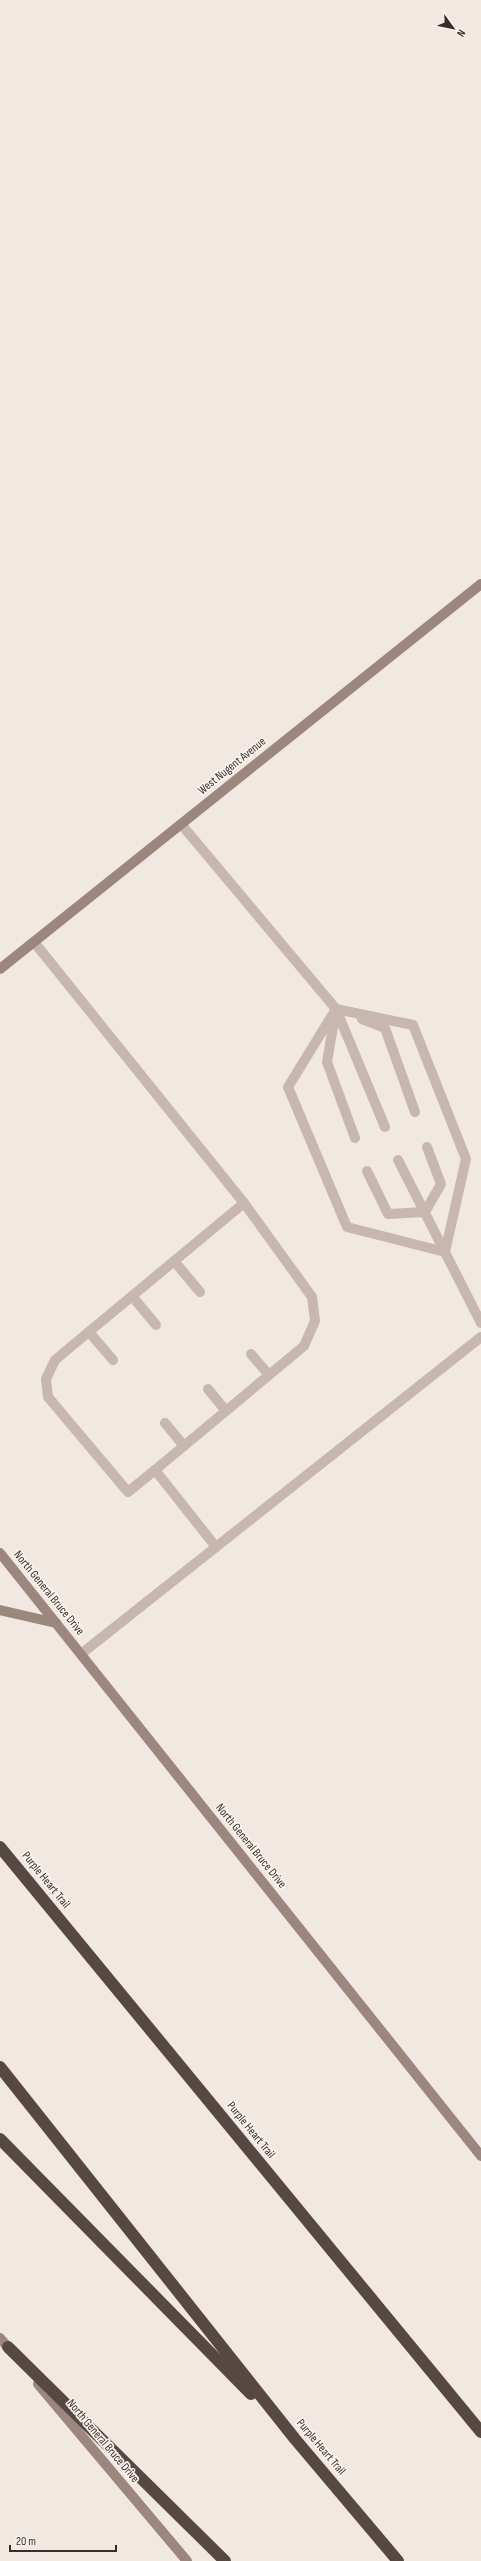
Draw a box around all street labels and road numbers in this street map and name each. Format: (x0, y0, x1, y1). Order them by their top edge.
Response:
street label: West Nugent Avenue (195, 734, 269, 798)
street label: North General Bruce Drive (10, 1548, 88, 1638)
street label: North General Bruce Drive (212, 1801, 290, 1891)
street label: Purple Heart Trail (19, 1849, 73, 1911)
street label: Purple Heart Trail (224, 2099, 278, 2161)
street label: North General Bruce Drive (64, 2396, 142, 2486)
street label: Purple Heart Trail (293, 2416, 349, 2478)

